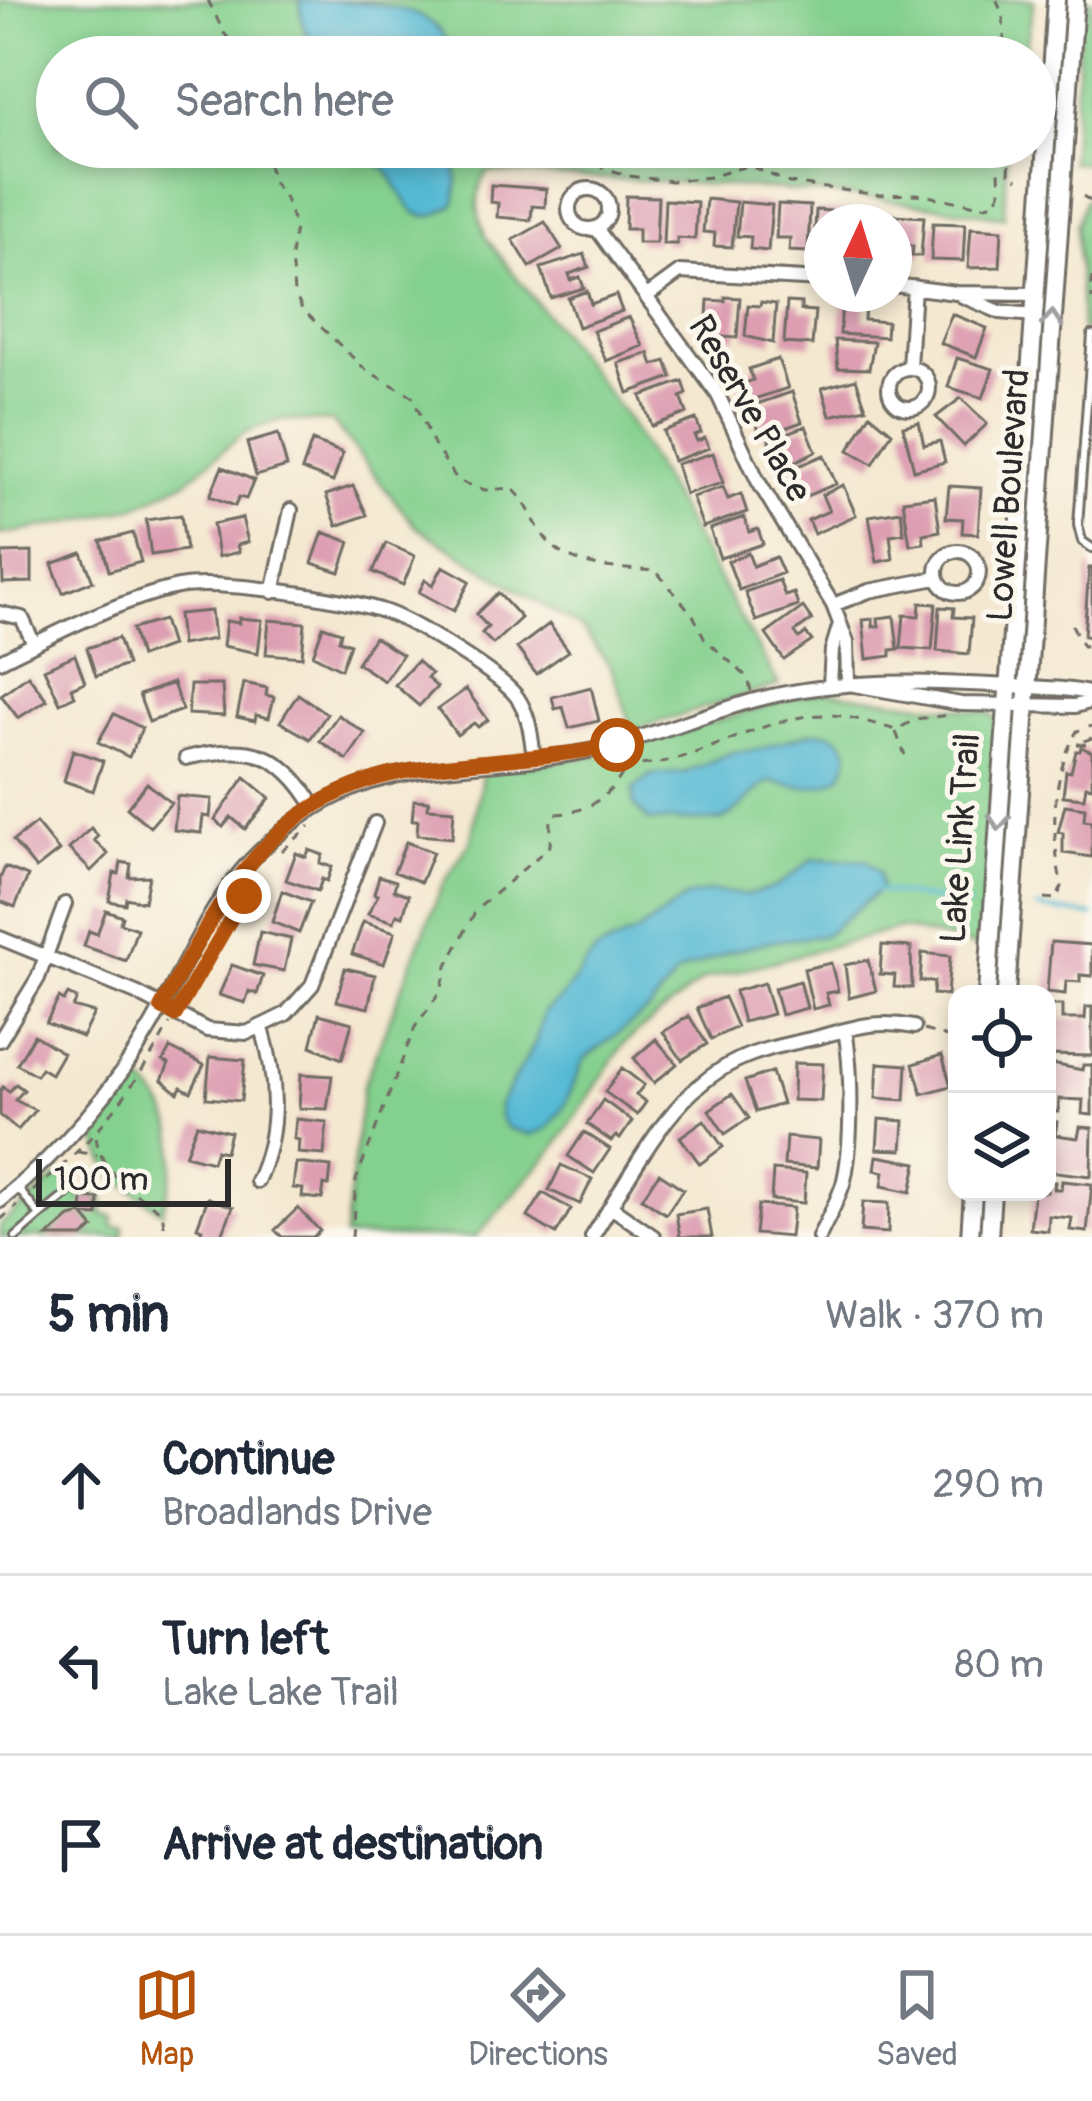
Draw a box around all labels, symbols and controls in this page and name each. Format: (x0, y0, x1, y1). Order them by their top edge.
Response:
search box (36, 36, 1056, 168)
icon: search (78, 69, 144, 135)
text: Search here (174, 74, 394, 130)
north arrow (804, 204, 912, 312)
street label: Reserve Place (678, 307, 821, 510)
one-way arrow (1038, 309, 1064, 328)
street label: Lowell Boulevard (977, 367, 1040, 623)
route start (590, 718, 644, 772)
street label: Lake Link Trail (931, 731, 990, 945)
one-way arrow (987, 813, 1013, 832)
route end (217, 869, 271, 923)
map controls (948, 985, 1056, 1201)
button: locate (948, 985, 1056, 1093)
button: layers (948, 1093, 1056, 1201)
scale bar (36, 1153, 231, 1206)
text: 100 m (54, 1159, 148, 1200)
text: 5 min (48, 1283, 169, 1347)
text: Walk · 370 m (825, 1291, 1044, 1340)
text: Continue (162, 1432, 335, 1488)
icon: ahead (48, 1452, 114, 1518)
text: 290 m (932, 1460, 1044, 1509)
text: Broadlands Drive (162, 1488, 432, 1537)
text: Turn left (162, 1612, 329, 1668)
icon: left (48, 1632, 114, 1698)
text: 80 m (955, 1640, 1044, 1689)
text: Lake Lake Trail (162, 1668, 399, 1717)
icon: arrive (48, 1812, 114, 1878)
text: Arrive at destination (162, 1817, 543, 1873)
tab: Map (134, 1962, 200, 2075)
tab: Directions (468, 1962, 608, 2075)
tab: Saved (876, 1962, 958, 2075)

